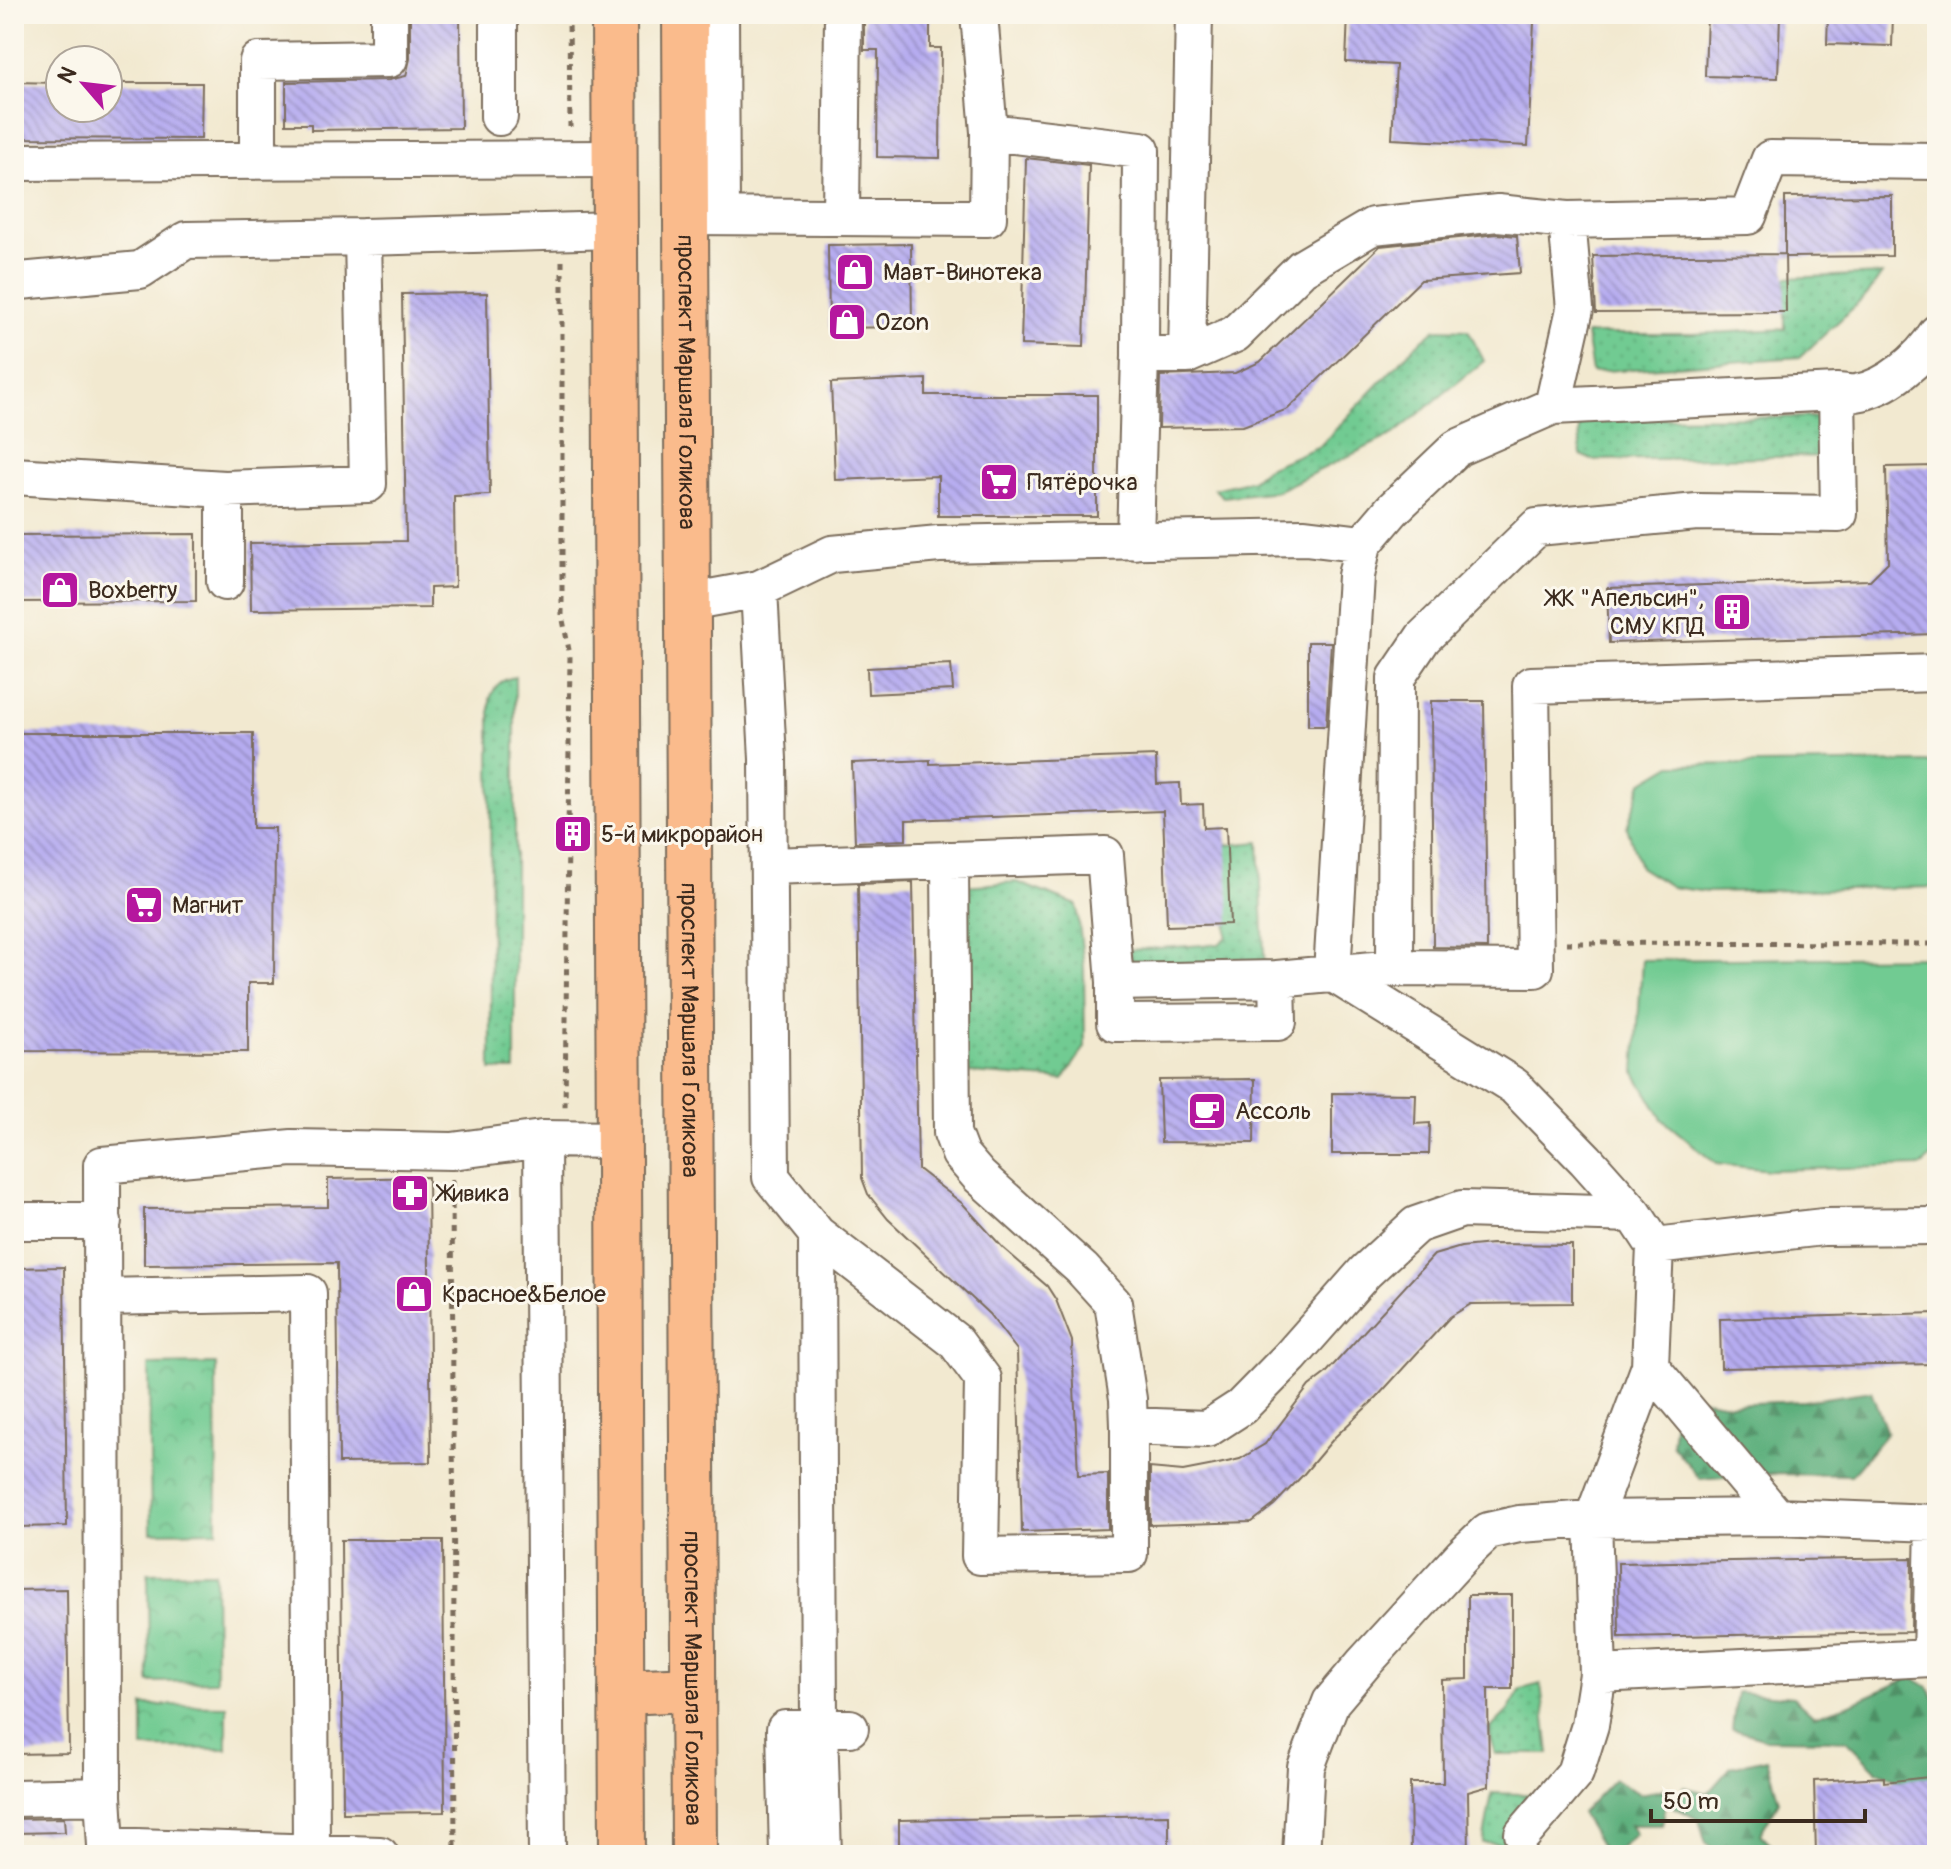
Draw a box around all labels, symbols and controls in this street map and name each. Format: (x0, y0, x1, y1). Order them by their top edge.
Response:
north arrow (44, 44, 124, 124)
text: N (51, 62, 83, 88)
street label: проспект Маршала Голикова (672, 234, 702, 530)
shop icon: Мавт-Винотека (834, 251, 876, 293)
place label: Мавт-Винотека (883, 258, 1042, 287)
shop icon: Ozon (826, 301, 868, 343)
place label: Ozon (875, 308, 929, 337)
supermarket icon: Пятёрочка (978, 461, 1020, 503)
place label: Пятёрочка (1027, 468, 1138, 497)
shop icon: Boxberry (39, 569, 81, 611)
place label: Boxberry (88, 576, 177, 605)
place label: ЖК "Апельсин", СМУ КПД (1543, 584, 1705, 641)
building icon: ЖК "Апельсин", СМУ КПД (1711, 591, 1753, 633)
building icon: 5-й микрорайон (552, 813, 594, 855)
place label: 5-й микрорайон (601, 820, 763, 849)
street label: проспект Маршала Голикова (675, 882, 705, 1178)
supermarket icon: Магнит (123, 884, 165, 926)
place label: Магнит (172, 891, 243, 920)
cafe icon: Ассоль (1186, 1090, 1228, 1132)
place label: Ассоль (1235, 1097, 1312, 1126)
pharmacy icon: Живика (389, 1172, 431, 1214)
place label: Живика (434, 1179, 509, 1208)
shop icon: Красное&Белое (393, 1273, 435, 1315)
place label: Красное&Белое (442, 1280, 606, 1309)
street label: проспект Маршала Голикова (678, 1530, 708, 1826)
scale bar (1651, 1773, 1865, 1823)
text: 50 m (1663, 1787, 1719, 1816)

